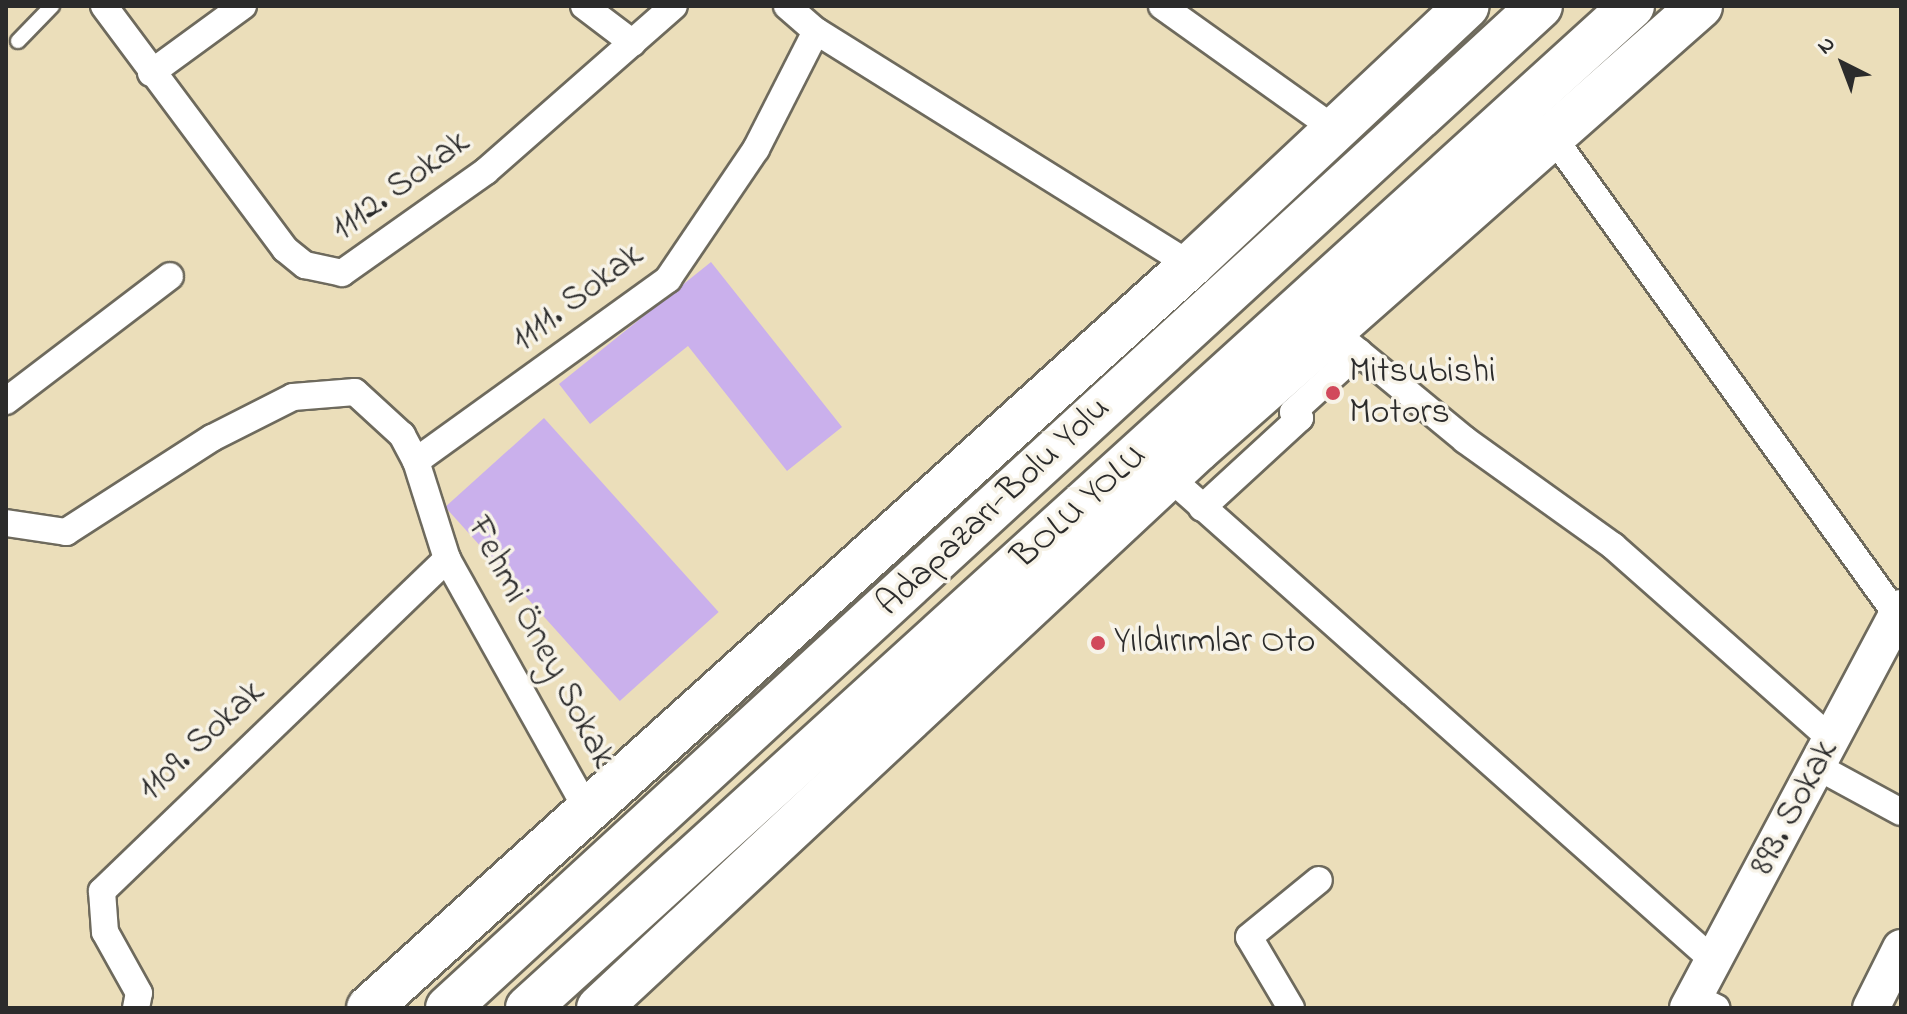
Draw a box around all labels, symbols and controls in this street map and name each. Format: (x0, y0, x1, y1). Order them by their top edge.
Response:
north arrow (1803, 24, 1883, 104)
text: N (1811, 29, 1843, 63)
street label: 1112. Sokak (323, 121, 479, 251)
street label: 1111. Sokak (504, 234, 652, 362)
place label: Mitsubishi Motors (1349, 350, 1496, 435)
marker: Mitsubishi Motors (1324, 384, 1342, 402)
street label: Adapazarı-Bolu Yolu (868, 388, 1120, 626)
street label: BOLU YOLU (1004, 435, 1156, 579)
street label: Fehmi Öney Sokak (456, 510, 624, 776)
place label: Yıldırımlar Oto (1114, 621, 1315, 665)
marker: Yıldırımlar Oto (1089, 634, 1107, 652)
street label: 1109. Sokak (130, 672, 274, 810)
street label: 893. Sokak (1741, 733, 1849, 883)

